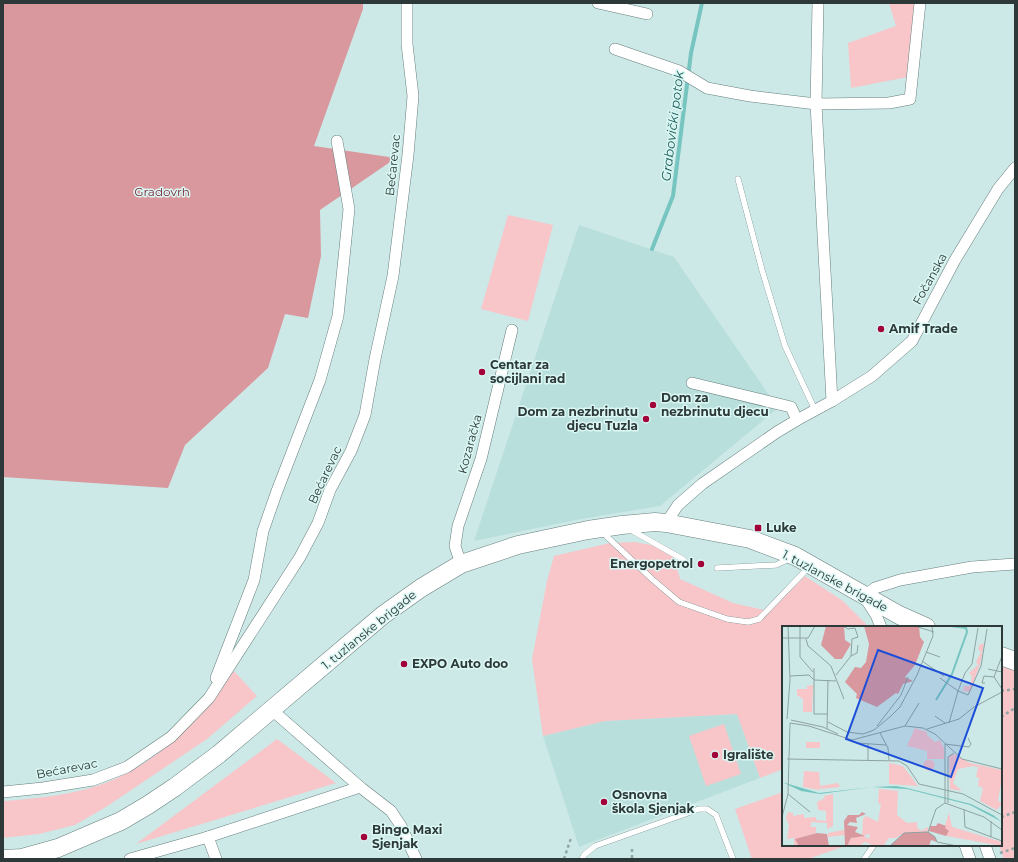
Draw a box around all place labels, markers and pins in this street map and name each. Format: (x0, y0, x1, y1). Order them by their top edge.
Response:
place label: Amif Trade (888, 321, 958, 336)
marker: Amif Trade (876, 324, 886, 334)
place label: Centar za socijlani rad (490, 357, 565, 386)
marker: Centar za socijlani rad (477, 367, 487, 377)
place label: Dom za nezbrinutu djecu (661, 390, 769, 419)
marker: Dom za nezbrinutu djecu (648, 400, 658, 410)
place label: Dom za nezbrinutu djecu Tuzla (518, 404, 638, 433)
marker: Dom za nezbrinutu djecu Tuzla (641, 414, 651, 424)
place label: Luke (766, 520, 797, 535)
marker: Luke (753, 523, 763, 533)
place label: Energopetrol (610, 556, 693, 571)
marker: Energopetrol (696, 559, 706, 569)
place label: EXPO Auto doo (412, 656, 508, 671)
marker: EXPO Auto doo (399, 659, 409, 669)
place label: Igralište (723, 747, 774, 762)
marker: Igralište (710, 750, 720, 760)
place label: Osnovna škola Sjenjak (612, 787, 695, 816)
marker: Osnovna škola Sjenjak (599, 797, 609, 807)
place label: Bingo Maxi Sjenjak (372, 822, 442, 851)
marker: Bingo Maxi Sjenjak (359, 832, 369, 842)

